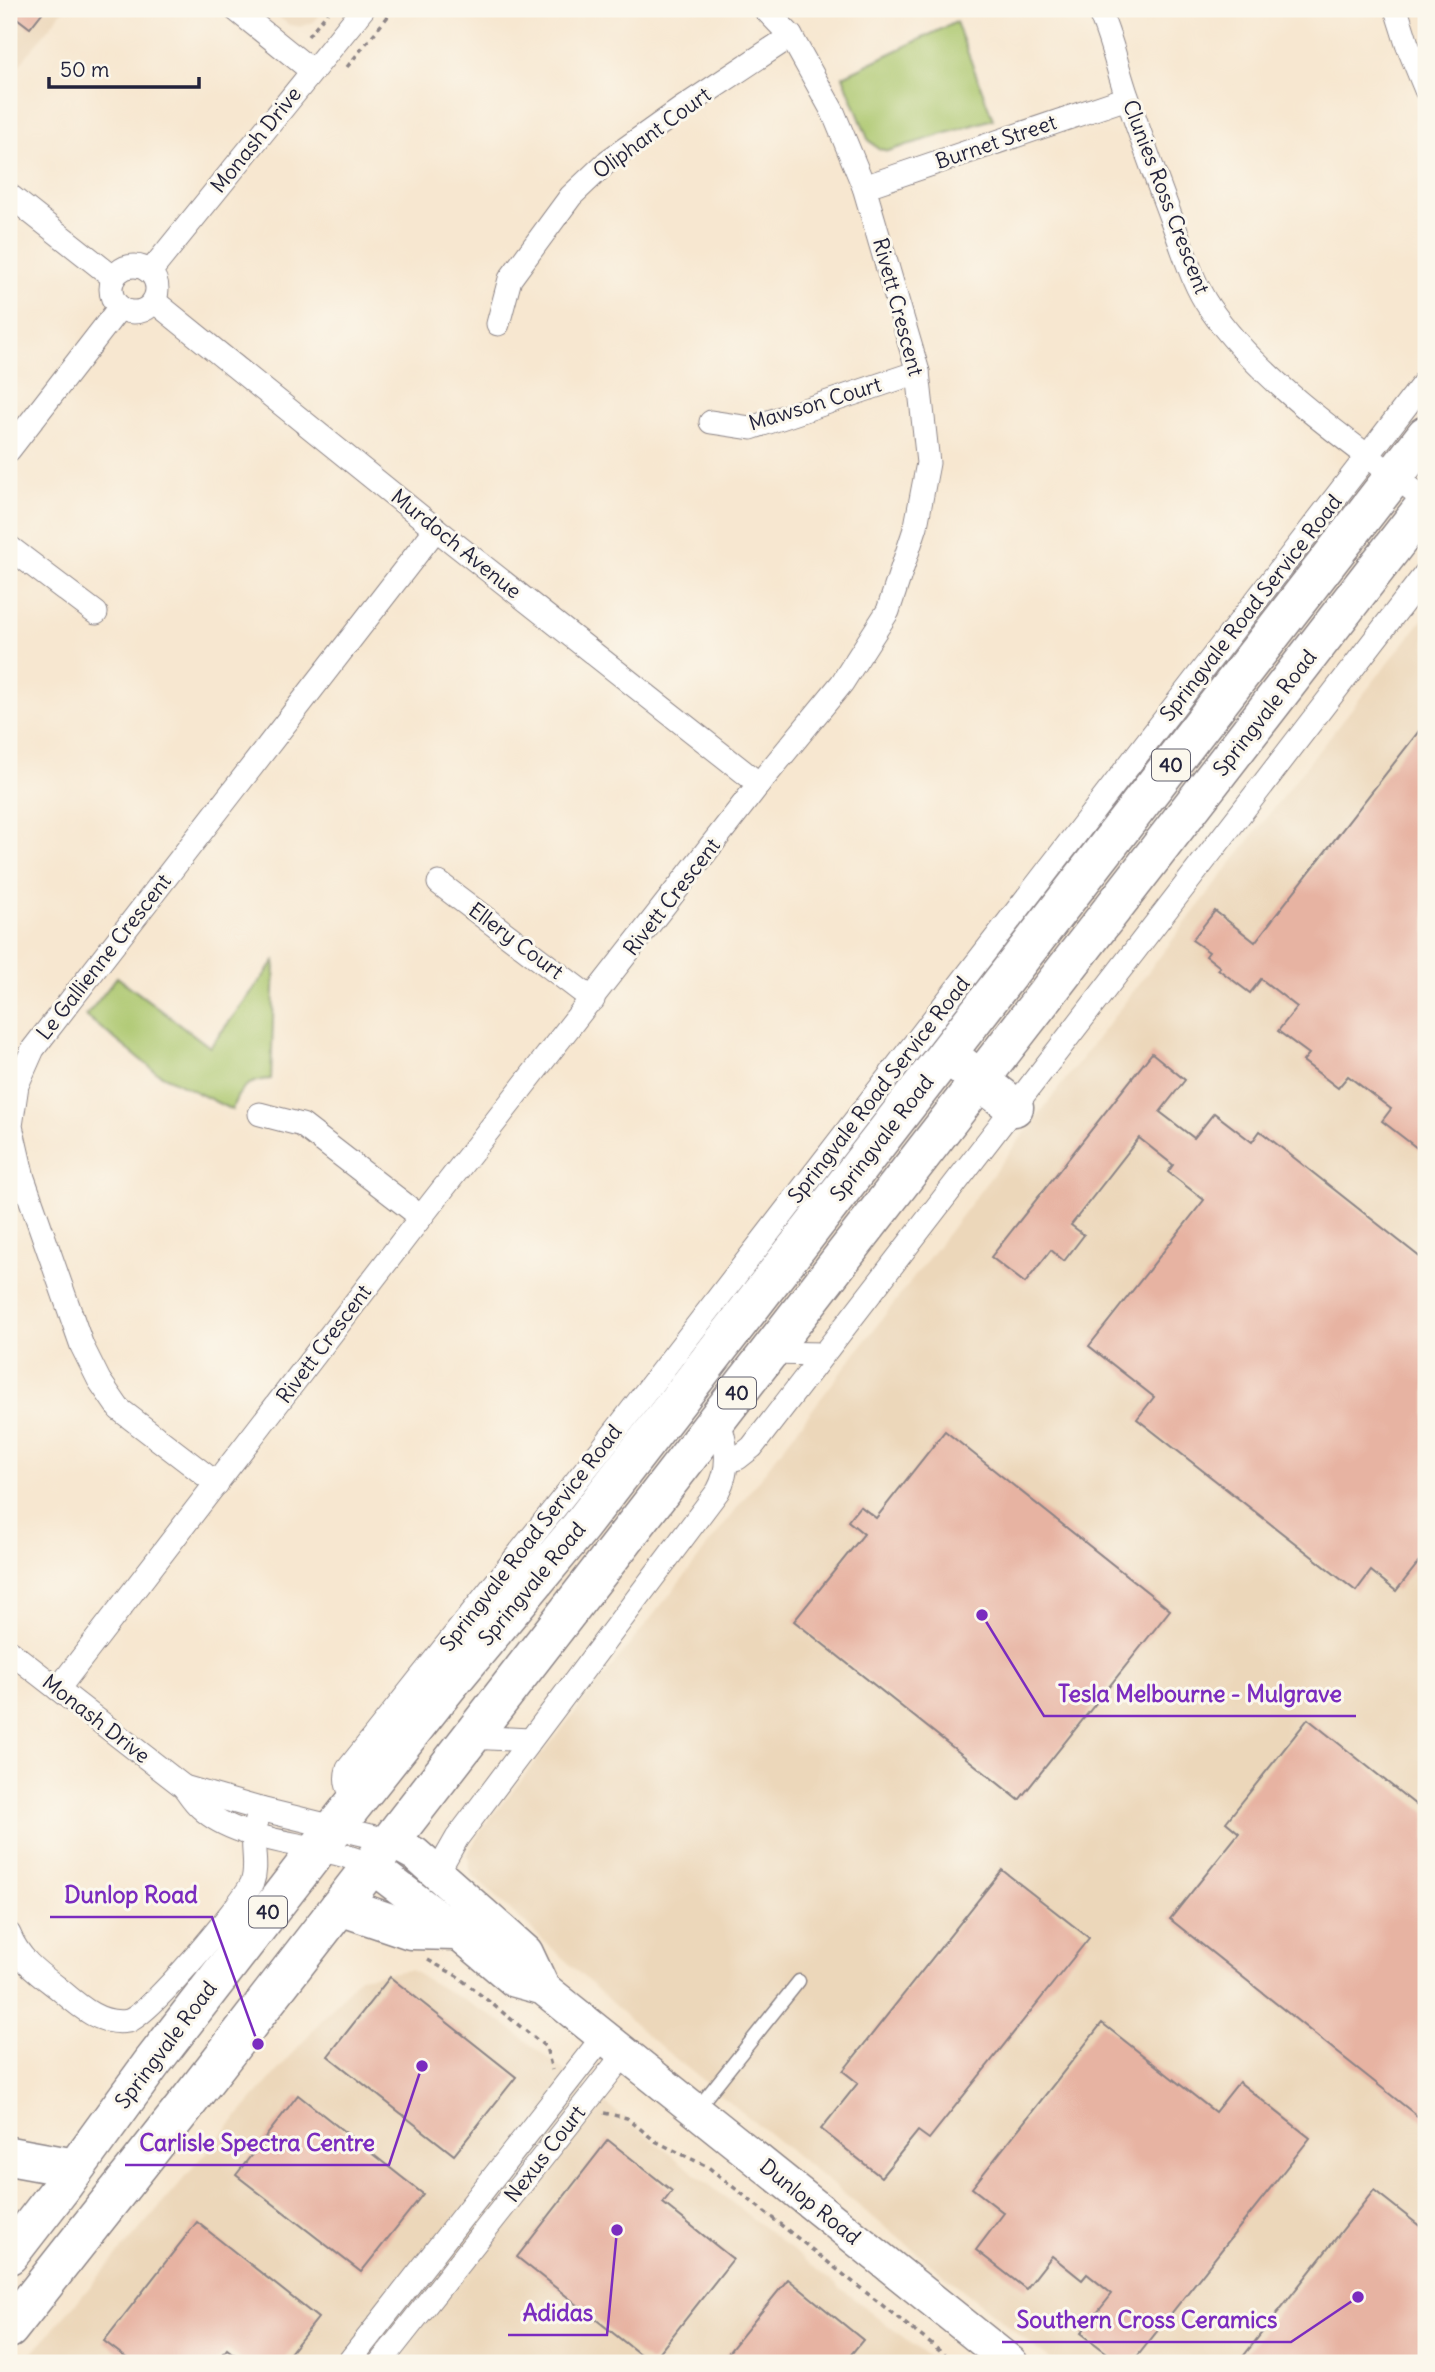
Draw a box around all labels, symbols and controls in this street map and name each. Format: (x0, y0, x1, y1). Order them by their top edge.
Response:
scale bar (49, 46, 200, 90)
text: 50 m (60, 56, 109, 83)
street label: Monash Drive (204, 81, 307, 198)
street label: Oliphant Court (588, 81, 716, 184)
street label: Clunies Ross Crescent (1117, 96, 1216, 298)
street label: Burnet Street (932, 108, 1060, 175)
street label: Rivett Crescent (867, 235, 930, 379)
street label: Mawson Court (745, 371, 884, 436)
street label: Murdoch Avenue (386, 483, 527, 604)
street label: Springvale Road Service Road (1155, 490, 1347, 726)
street label: Springvale Road (1208, 645, 1322, 781)
road number: 40 (1152, 750, 1190, 780)
street label: Rivett Crescent (617, 832, 726, 961)
street label: Le Gallienne Crescent (30, 868, 177, 1045)
street label: Ellery Court (463, 896, 569, 985)
street label: Springvale Road Service Road (783, 972, 975, 1208)
street label: Springvale Road (825, 1070, 939, 1206)
street label: Rivett Crescent (270, 1279, 377, 1408)
road number: 40 (718, 1378, 756, 1408)
street label: Springvale Road Service Road (435, 1420, 627, 1656)
street label: Springvale Road (473, 1517, 591, 1651)
street label: Monash Drive (37, 1668, 156, 1769)
callout: Tesla Melbourne - Mulgrave (1044, 1672, 1356, 1716)
text: Tesla Melbourne - Mulgrave (1058, 1679, 1342, 1708)
callout: Dunlop Road (50, 1873, 212, 1917)
text: Dunlop Road (64, 1880, 198, 1909)
road number: 40 (249, 1896, 287, 1928)
street label: Springvale Road (109, 1975, 222, 2114)
street label: Nexus Court (498, 2100, 591, 2208)
callout: Carlisle Spectra Centre (125, 2121, 389, 2165)
text: Carlisle Spectra Centre (139, 2128, 375, 2157)
street label: Dunlop Road (754, 2153, 866, 2251)
callout: Adidas (508, 2291, 607, 2335)
text: Adidas (523, 2298, 593, 2327)
callout: Southern Cross Ceramics (1002, 2298, 1291, 2342)
text: Southern Cross Ceramics (1017, 2305, 1277, 2334)

